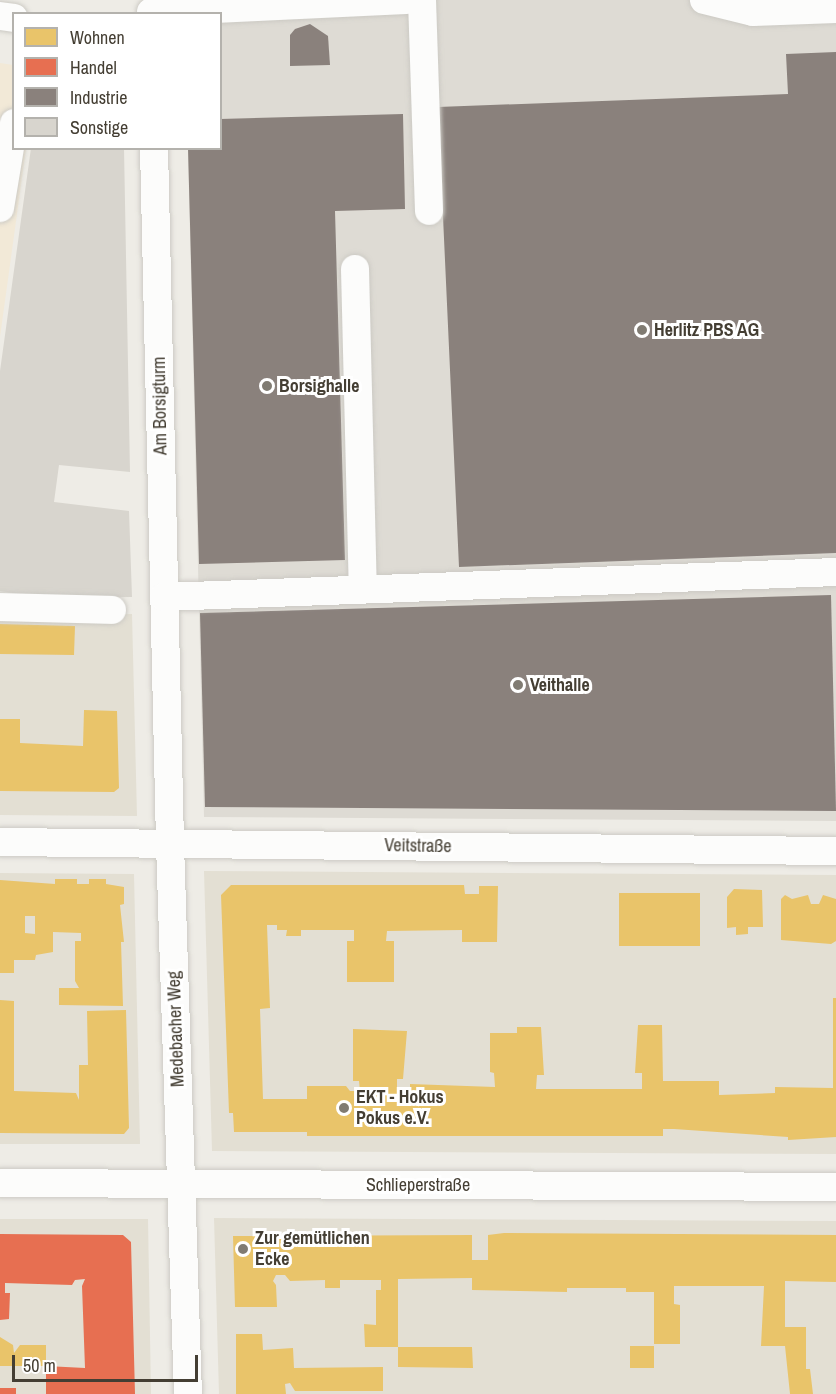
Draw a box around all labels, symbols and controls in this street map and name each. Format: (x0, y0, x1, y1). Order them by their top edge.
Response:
legend (12, 12, 222, 150)
text: Wohnen (70, 25, 125, 50)
text: Handel (70, 55, 117, 80)
text: Industrie (70, 85, 127, 110)
text: Sonstige (70, 115, 128, 140)
place label: Herlitz PBS AG (654, 319, 760, 341)
marker: Herlitz PBS AG (635, 323, 649, 337)
street label: Am Borsigturm (148, 357, 172, 455)
place label: Borsighalle (279, 375, 359, 397)
marker: Borsighalle (260, 379, 274, 393)
place label: Veithalle (530, 674, 590, 696)
marker: Veithalle (511, 678, 525, 692)
street label: Veitstraße (384, 835, 452, 857)
street label: Medebacher Weg (163, 971, 189, 1087)
place label: EKT - Hokus Pokus e.V. (356, 1087, 444, 1130)
marker: EKT - Hokus Pokus e.V. (337, 1101, 351, 1115)
street label: Schlieperstraße (366, 1174, 470, 1196)
place label: Zur gemütlichen Ecke (255, 1228, 370, 1270)
marker: Zur gemütlichen Ecke (236, 1242, 250, 1256)
scale bar (15, 1343, 201, 1381)
text: 50 m (23, 1353, 56, 1378)

